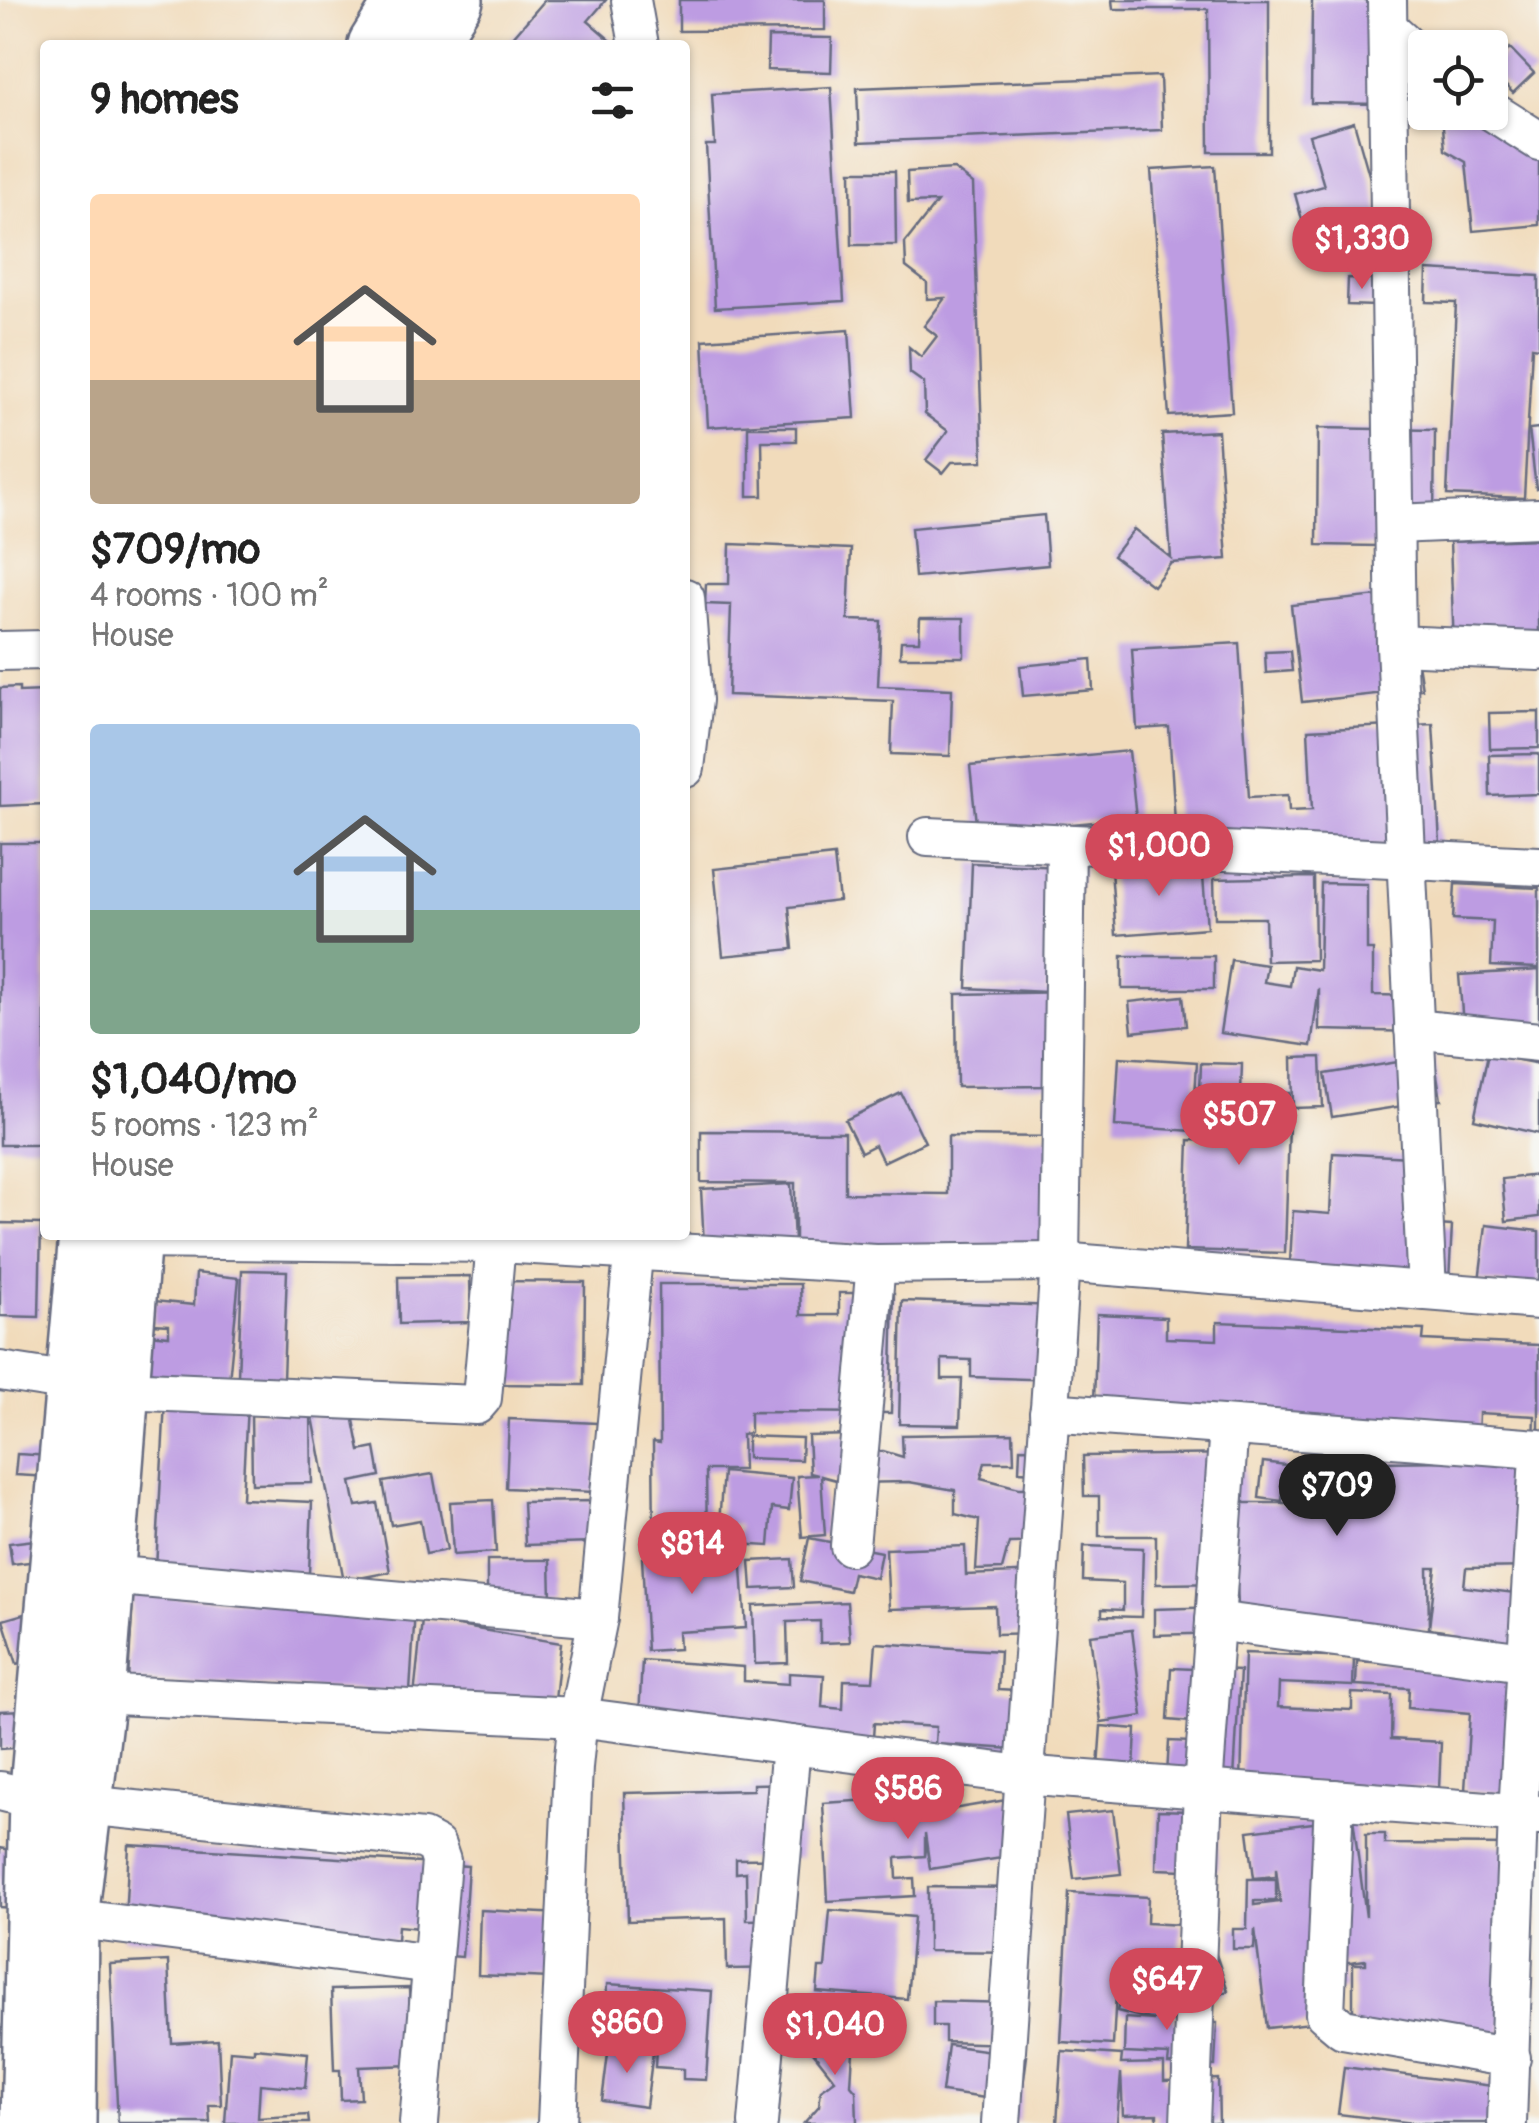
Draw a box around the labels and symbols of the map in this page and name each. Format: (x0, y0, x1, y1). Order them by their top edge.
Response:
pin: $1,330 (1281, 207, 1443, 292)
pin: $1,000 (1078, 814, 1240, 899)
pin: $507 (1180, 1083, 1298, 1168)
pin: $709 (1278, 1454, 1396, 1539)
pin: $814 (633, 1512, 751, 1597)
pin: $586 (849, 1757, 967, 1842)
pin: $647 (1108, 1948, 1226, 2033)
pin: $860 (568, 1991, 686, 2076)
pin: $1,040 (754, 1993, 916, 2078)

